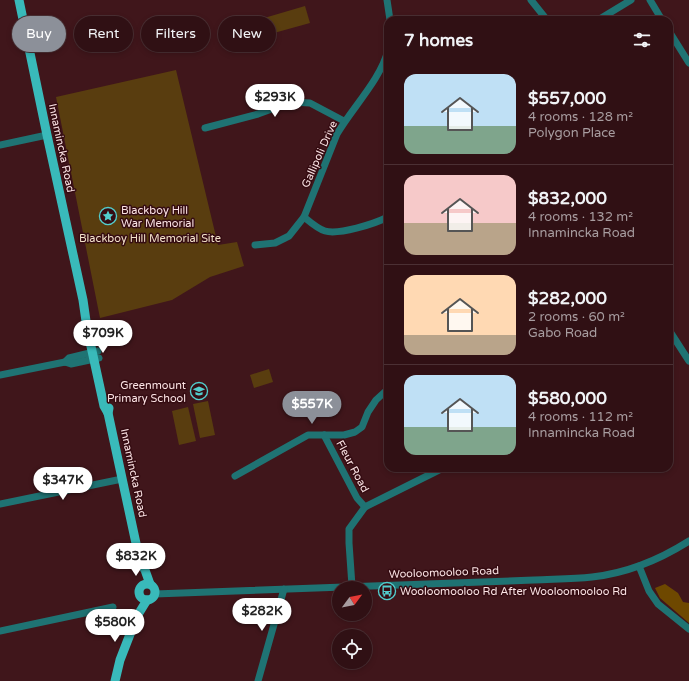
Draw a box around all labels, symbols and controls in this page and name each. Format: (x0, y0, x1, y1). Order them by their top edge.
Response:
chip: Buy (12, 16, 66, 52)
chip: Rent (74, 16, 133, 52)
chip: Filters (141, 16, 210, 52)
chip: New (218, 16, 276, 52)
icon: filters (631, 29, 653, 51)
text: 7 homes (404, 30, 473, 51)
pin: $293K (247, 84, 303, 118)
text: $557,000 (528, 88, 606, 109)
text: $293K (254, 89, 296, 105)
icon: home (436, 90, 484, 138)
street label: Innamincka Road (46, 102, 77, 194)
text: 4 rooms · 128 m² (528, 109, 633, 125)
street label: Gallipoli Drive (299, 119, 340, 190)
text: Polygon Place (528, 125, 615, 141)
text: $832,000 (528, 188, 607, 209)
icon: home (436, 191, 484, 239)
place label: Blackboy Hill War Memorial (121, 204, 194, 230)
place icon: Blackboy Hill War Memorial (98, 206, 118, 226)
text: 4 rooms · 132 m² (528, 209, 633, 225)
text: Innamincka Road (528, 225, 635, 241)
park label: Blackboy Hill Memorial Site (79, 232, 221, 245)
text: $282,000 (528, 288, 607, 309)
icon: home (436, 291, 484, 339)
text: 2 rooms · 60 m² (528, 309, 625, 325)
pin: $709K (75, 320, 131, 354)
text: $709K (82, 325, 124, 341)
text: Gabo Road (528, 325, 597, 341)
place label: Greenmount Primary School (107, 379, 186, 405)
school or university icon: Greenmount Primary School (189, 381, 209, 401)
text: $580,000 (528, 388, 607, 409)
pin: $557K (284, 391, 340, 425)
icon: home (436, 391, 484, 439)
text: $557K (291, 396, 333, 412)
text: 4 rooms · 112 m² (528, 409, 633, 425)
text: Innamincka Road (528, 425, 635, 441)
street label: Innamincka Road (118, 427, 149, 519)
street label: Fleur Road (333, 438, 372, 494)
pin: $347K (35, 467, 91, 501)
text: $347K (42, 472, 84, 488)
pin: $832K (108, 543, 164, 577)
text: $832K (115, 548, 157, 564)
street label: Wooloomooloo Road (389, 564, 499, 581)
north arrow (332, 581, 372, 621)
map controls (332, 581, 372, 669)
bus stop icon: Wooloomooloo Rd After Wooloomooloo Rd (377, 581, 397, 601)
place label: Wooloomooloo Rd After Wooloomooloo Rd (400, 585, 627, 598)
pin: $282K (234, 598, 290, 632)
text: $282K (241, 603, 283, 619)
pin: $580K (87, 609, 143, 643)
text: $580K (94, 614, 136, 630)
button: locate (332, 629, 372, 669)

